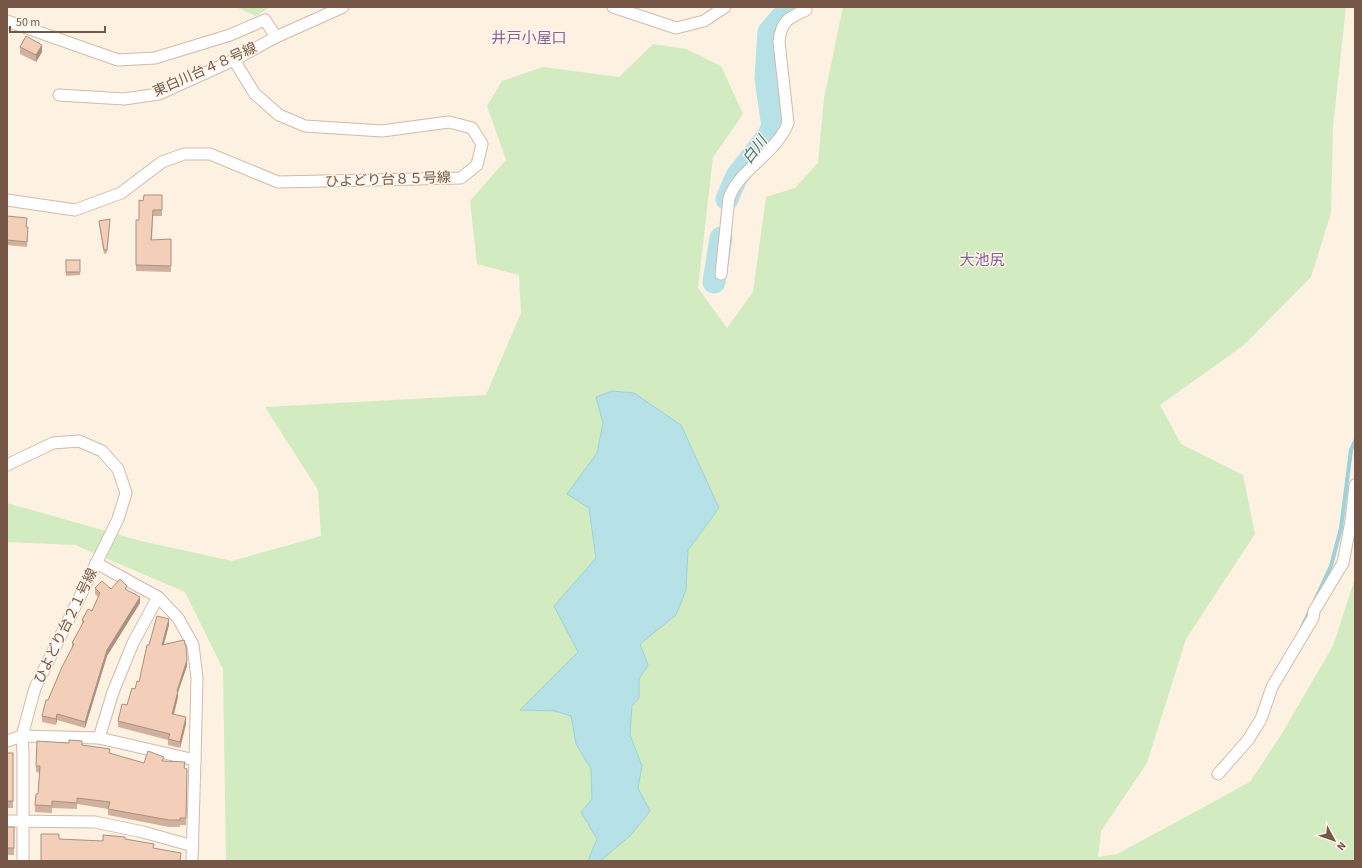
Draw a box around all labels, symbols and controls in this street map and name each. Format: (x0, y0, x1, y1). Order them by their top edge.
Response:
scale bar (10, 8, 105, 34)
text: 50 m (16, 14, 40, 31)
district label: 井戸小屋口 (491, 28, 567, 49)
street label: 東白川台４８号線 (150, 38, 260, 102)
water label: 白川 (738, 130, 774, 168)
street label: ひよどり台８５号線 (325, 168, 451, 192)
district label: 大池尻 (959, 250, 1005, 271)
street label: ひよどり台２１号線 (29, 565, 103, 687)
north arrow (1314, 820, 1354, 860)
text: N (1333, 838, 1349, 854)

